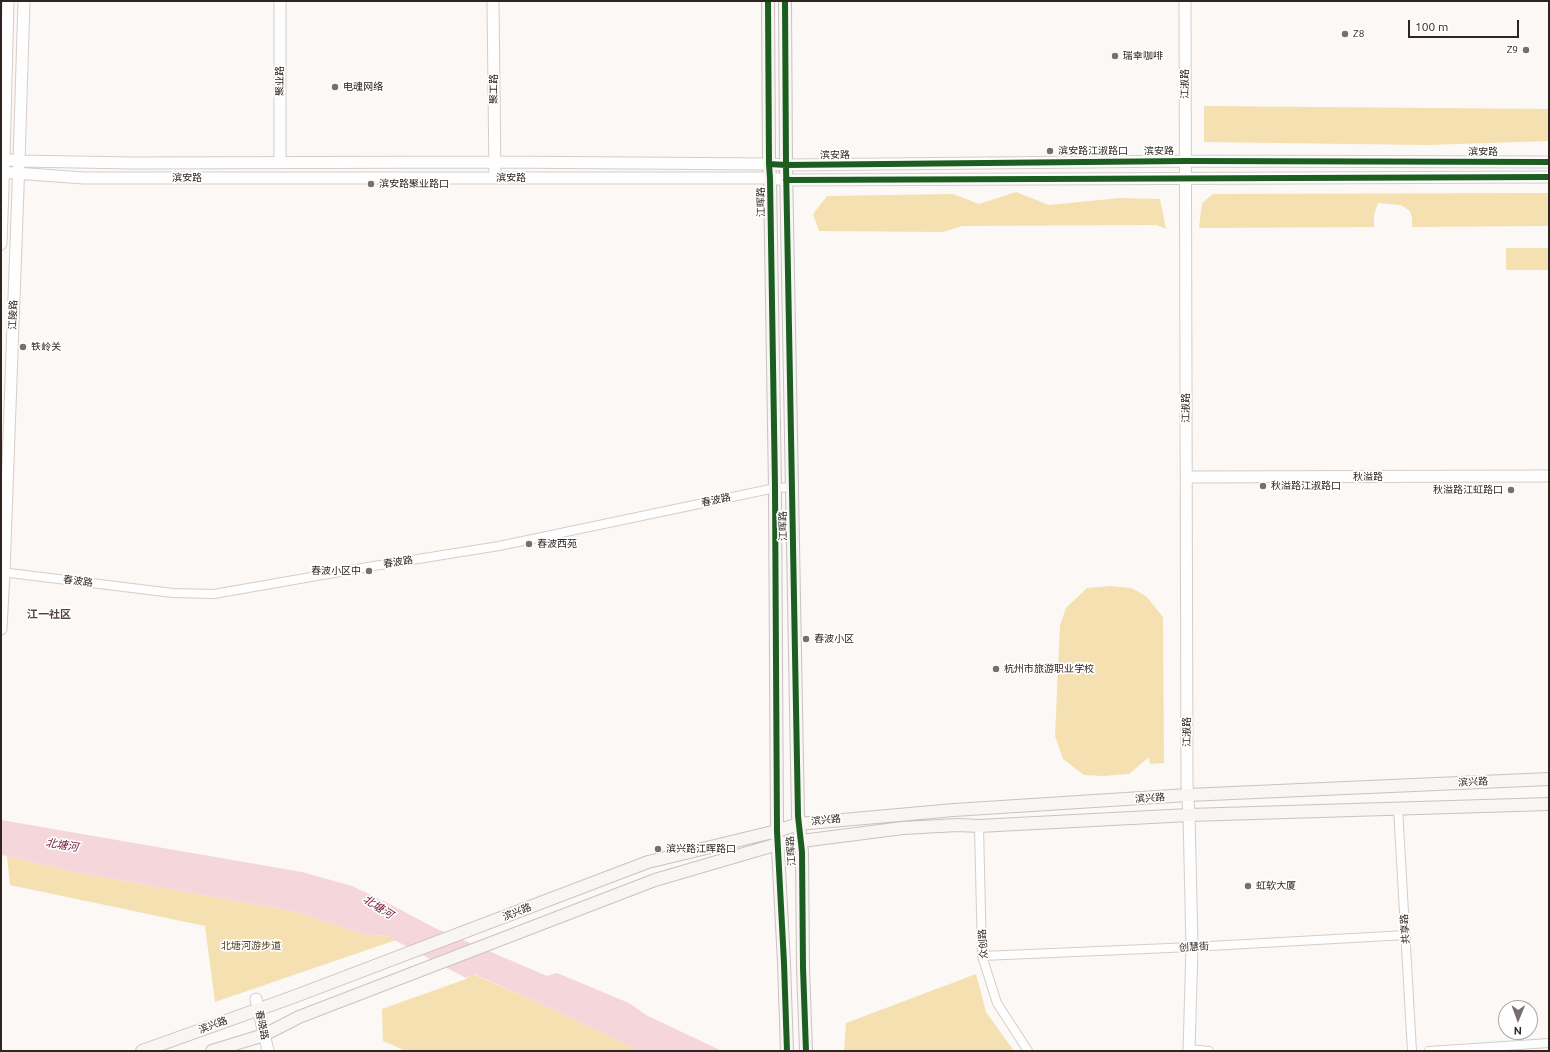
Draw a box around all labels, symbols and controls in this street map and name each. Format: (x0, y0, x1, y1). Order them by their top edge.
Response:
scale bar (1410, 12, 1521, 38)
text: 100 m (1415, 20, 1448, 33)
place label: Z8 (1353, 28, 1364, 40)
marker: Z8 (1340, 29, 1350, 39)
place label: Z9 (1507, 44, 1518, 56)
marker: Z9 (1521, 45, 1531, 55)
place label: 瑞幸咖啡 (1123, 50, 1163, 62)
marker: 瑞幸咖啡 (1110, 51, 1120, 61)
street label: 聚业路 (274, 66, 286, 96)
street label: 江淑路 (1179, 69, 1191, 99)
street label: 聚工路 (488, 74, 500, 104)
place label: 电魂网络 (343, 81, 383, 93)
marker: 电魂网络 (330, 82, 340, 92)
place label: 滨安路江淑路口 (1058, 145, 1128, 157)
street label: 滨安路 (1144, 145, 1174, 157)
marker: 滨安路江淑路口 (1045, 146, 1055, 156)
street label: 滨安路 (1468, 146, 1498, 158)
street label: 滨安路 (820, 149, 850, 161)
street label: 滨安路 (172, 172, 202, 184)
street label: 滨安路 (496, 172, 526, 184)
place label: 滨安路聚业路口 (379, 178, 449, 190)
marker: 滨安路聚业路口 (366, 179, 376, 189)
street label: 江晖路 (755, 187, 767, 217)
street label: 江陵路 (6, 300, 20, 330)
place label: 铁岭关 (31, 341, 61, 353)
marker: 铁岭关 (18, 342, 28, 352)
street label: 江淑路 (1180, 393, 1192, 423)
street label: 秋溢路 (1353, 471, 1383, 483)
place label: 秋溢路江淑路口 (1271, 480, 1341, 492)
marker: 秋溢路江淑路口 (1258, 481, 1268, 491)
place label: 秋溢路江虹路口 (1433, 484, 1503, 496)
marker: 秋溢路江虹路口 (1506, 485, 1516, 495)
street label: 春波路 (700, 491, 732, 509)
street label: 江晖路 (777, 511, 789, 541)
place label: 春波西苑 (537, 538, 577, 550)
marker: 春波西苑 (524, 539, 534, 549)
street label: 春波路 (382, 554, 414, 570)
place label: 春波小区中 (311, 565, 361, 577)
marker: 春波小区中 (364, 566, 374, 576)
street label: 春波路 (62, 573, 94, 589)
district label: 江一社区 (27, 607, 71, 621)
place label: 春波小区 (814, 633, 854, 645)
marker: 春波小区 (801, 634, 811, 644)
place label: 杭州市旅游职业学校 (1004, 663, 1094, 675)
marker: 杭州市旅游职业学校 (991, 664, 1001, 674)
street label: 江淑路 (1181, 717, 1193, 747)
street label: 滨兴路 (1458, 775, 1488, 789)
street label: 滨兴路 (1135, 791, 1165, 805)
street label: 滨兴路 (810, 812, 842, 828)
water label: 北塘河 (45, 836, 79, 854)
street label: 江晖路 (784, 836, 798, 866)
place label: 滨兴路江晖路口 (666, 843, 736, 855)
marker: 滨兴路江晖路口 (653, 844, 663, 854)
place label: 虹软大厦 (1256, 880, 1296, 892)
marker: 虹软大厦 (1243, 881, 1253, 891)
water label: 北塘河 (361, 892, 395, 922)
street label: 滨兴路 (501, 901, 533, 923)
street label: 共享路 (1398, 914, 1412, 944)
street label: 众创路 (976, 929, 990, 959)
park label: 北塘河游步道 (221, 940, 281, 952)
street label: 创慧街 (1179, 940, 1209, 954)
north arrow (1498, 1000, 1538, 1040)
street label: 春晓路 (253, 1009, 271, 1041)
street label: 滨兴路 (197, 1014, 229, 1036)
text: N (1514, 1025, 1522, 1037)

